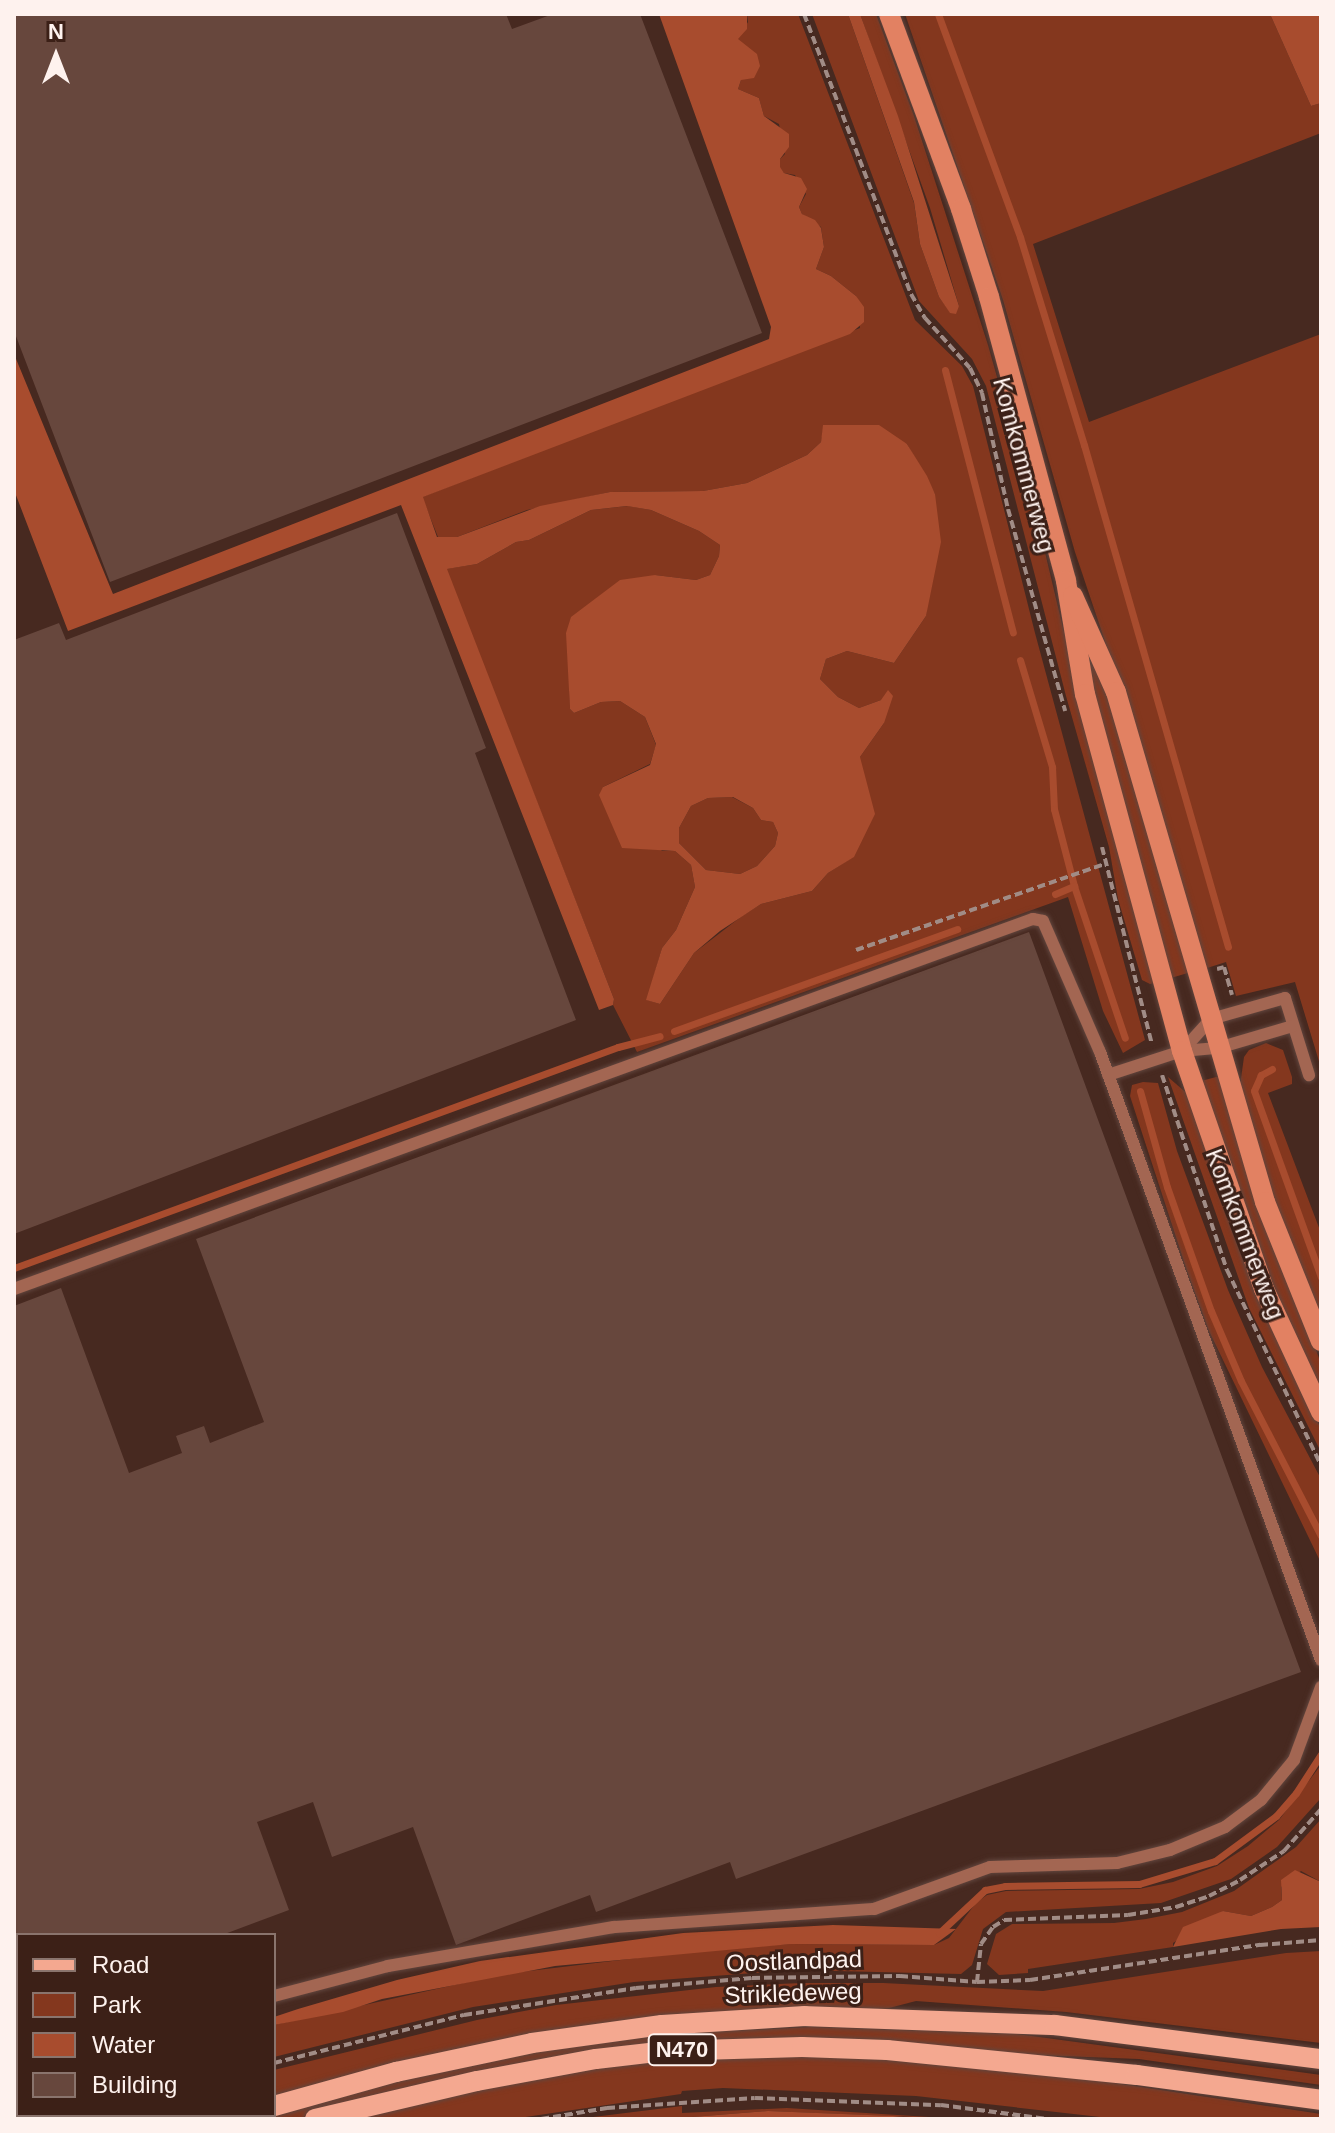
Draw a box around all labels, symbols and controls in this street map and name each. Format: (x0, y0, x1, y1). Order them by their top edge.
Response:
north arrow (16, 16, 96, 96)
text: N (48, 19, 64, 44)
street label: Komkommerweg (987, 374, 1061, 556)
street label: Komkommerweg (1199, 1145, 1291, 1323)
legend (16, 1933, 276, 2117)
street label: Oostlandpad (725, 1944, 863, 1978)
text: Road (92, 1951, 149, 1978)
street label: Strikledeweg (724, 1976, 862, 2010)
text: Park (92, 1991, 141, 2018)
text: Water (92, 2031, 155, 2058)
road number: N470 (646, 2032, 718, 2068)
text: Building (92, 2071, 177, 2098)

